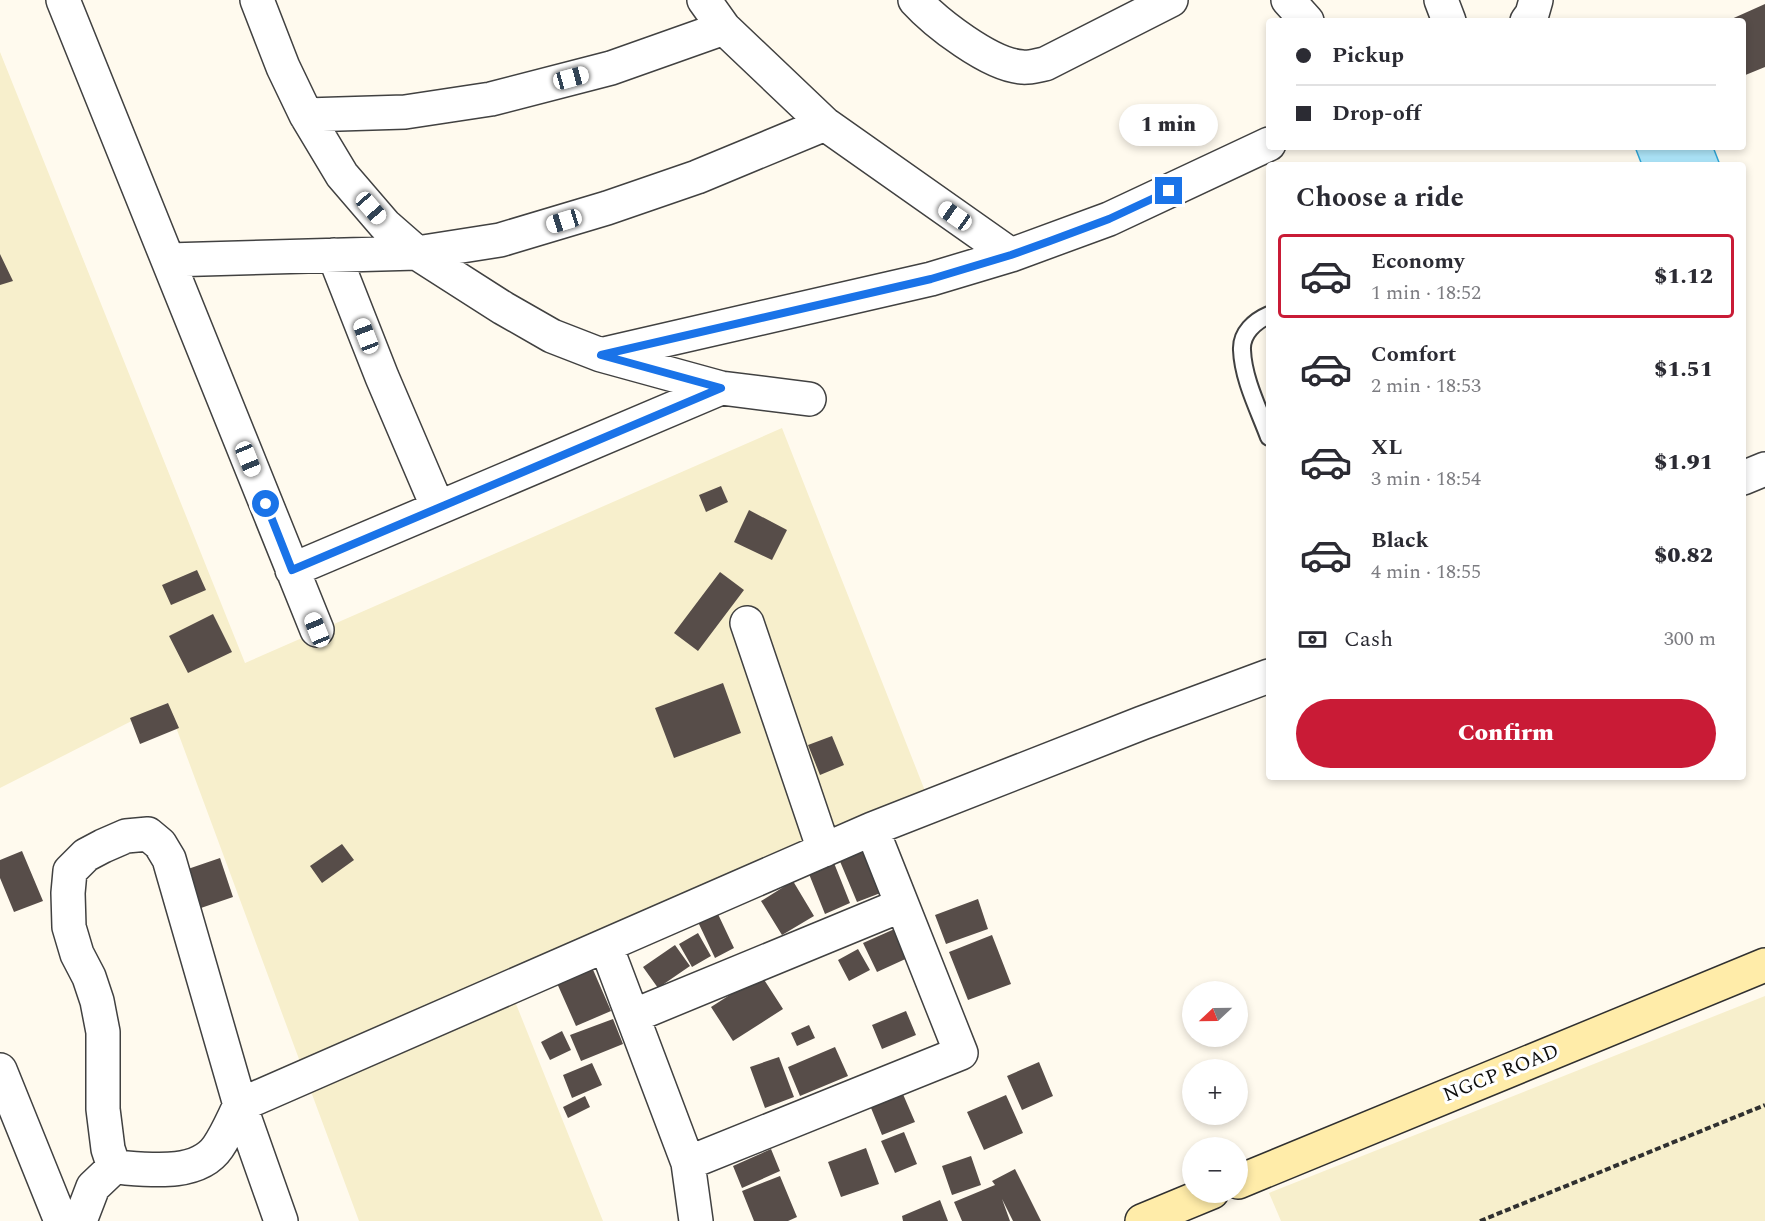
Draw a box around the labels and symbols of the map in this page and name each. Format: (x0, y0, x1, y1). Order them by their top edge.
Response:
car (551, 65, 591, 91)
callout: 1 min (1120, 104, 1218, 146)
route end (1155, 177, 1182, 204)
car (352, 189, 390, 227)
car (935, 198, 975, 234)
car (544, 207, 584, 235)
car (351, 316, 381, 356)
car (233, 439, 263, 479)
route start (252, 490, 279, 517)
car (302, 610, 332, 650)
north arrow (1182, 981, 1248, 1047)
street label: NGCP ROAD (1438, 1036, 1564, 1110)

